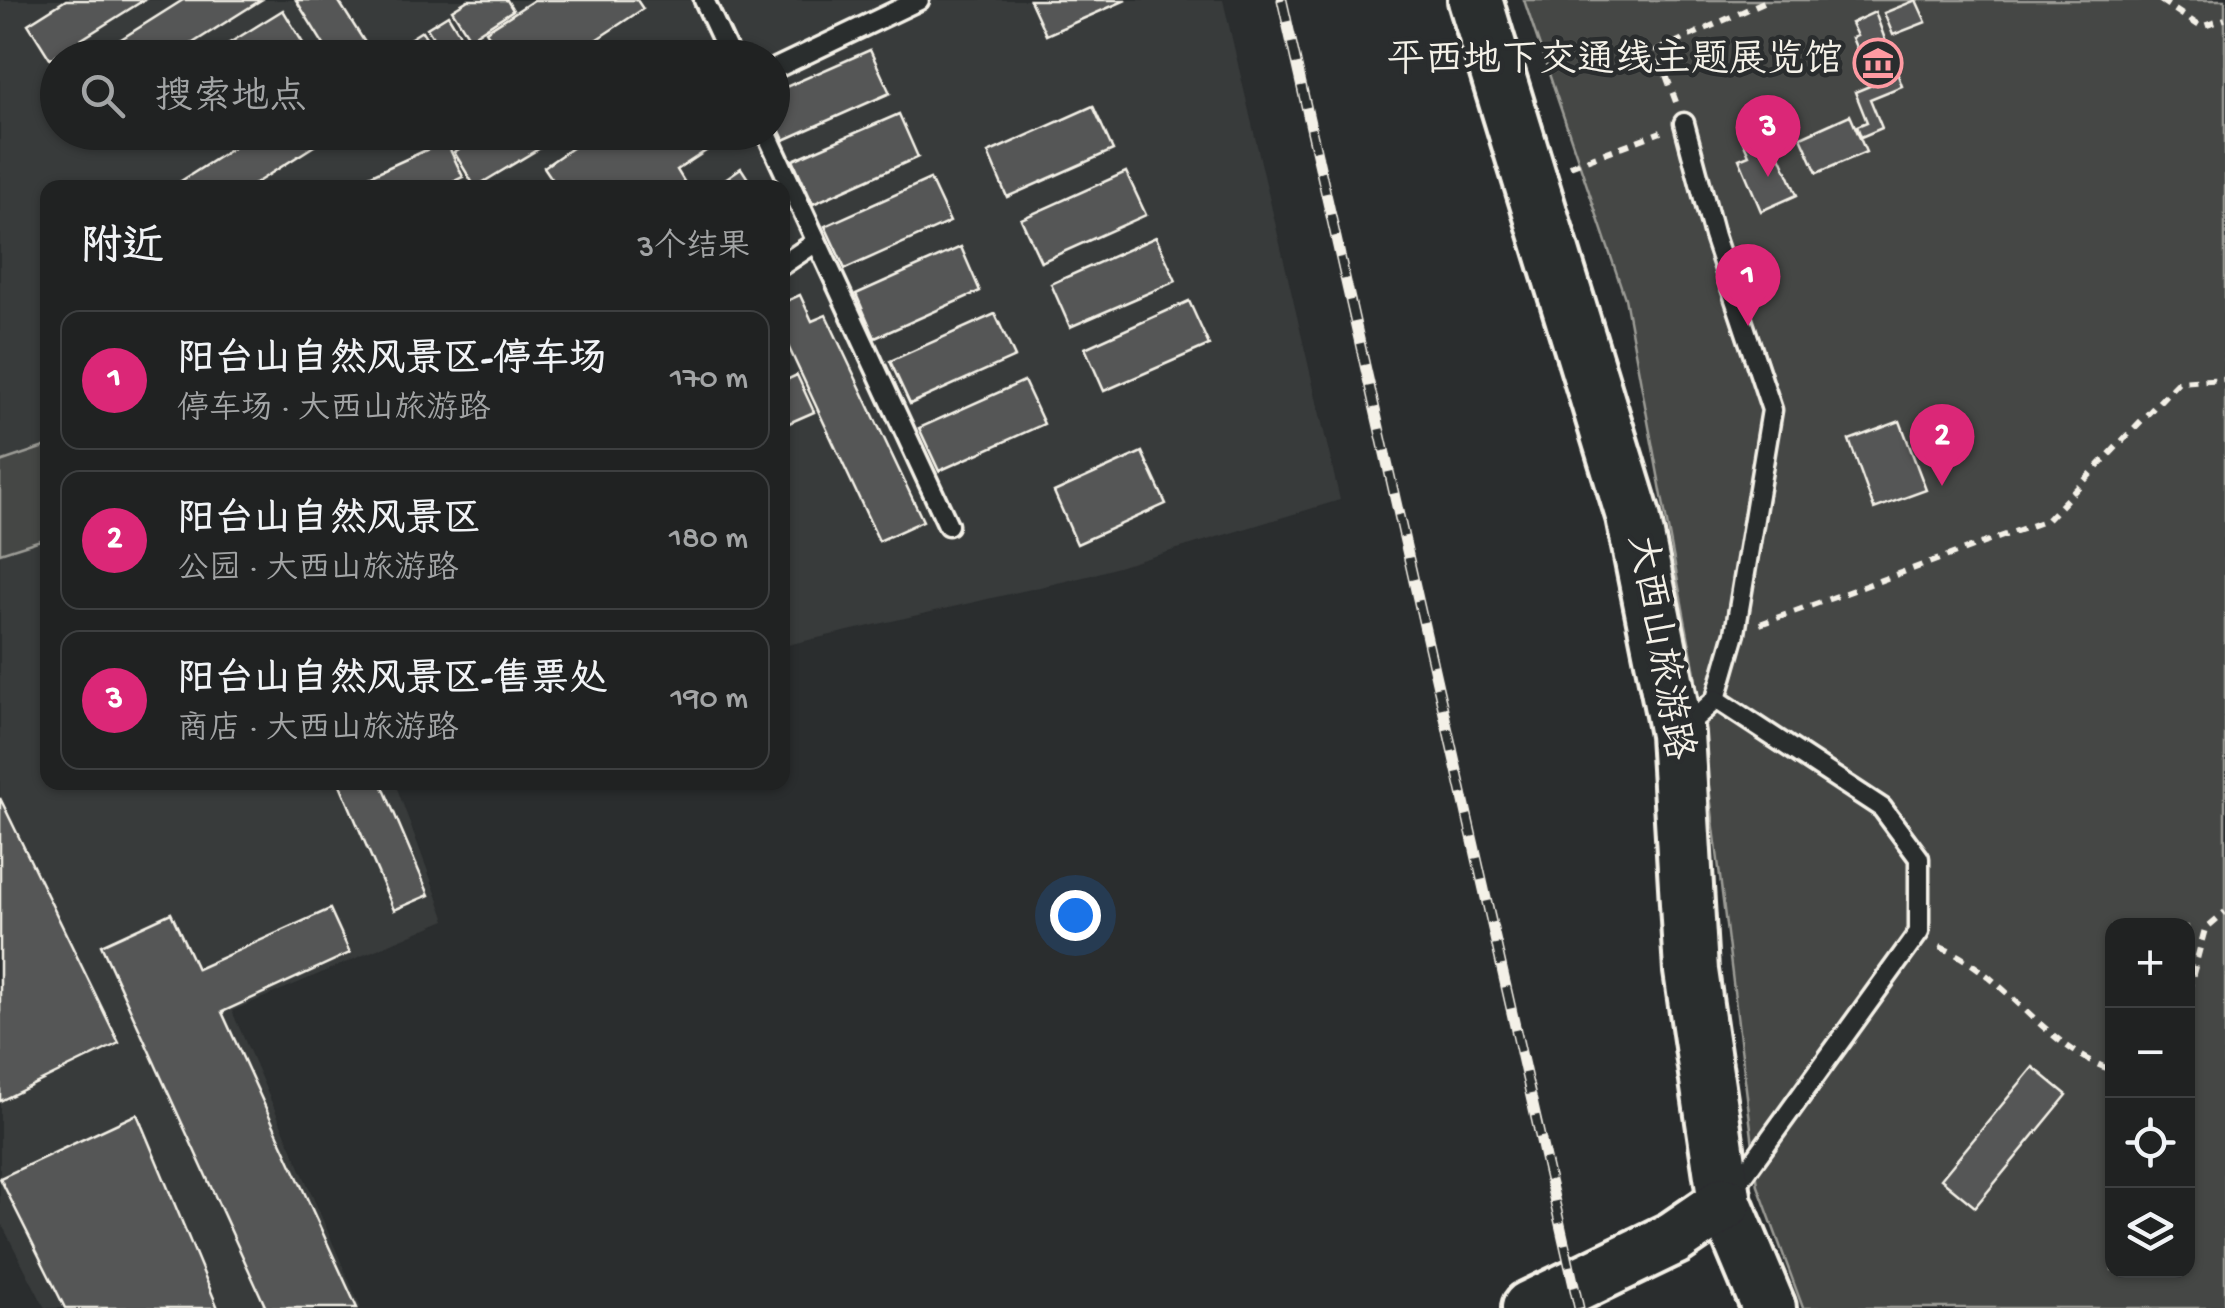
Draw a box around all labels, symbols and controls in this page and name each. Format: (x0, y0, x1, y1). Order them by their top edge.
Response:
museum icon: 平西地下交通线主题展览馆 (1852, 37, 1904, 89)
place label: 平西地下交通线主题展览馆 (1387, 38, 1843, 85)
search box (40, 40, 790, 150)
icon: search (75, 68, 130, 123)
text: 搜索地点 (155, 78, 307, 122)
pin: 3 (1736, 94, 1800, 177)
text: 附近 (80, 226, 164, 275)
text: 3个结果 (637, 230, 750, 268)
pin: 1 (1716, 244, 1780, 326)
text: 阳台山自然风景区-停车场 (177, 340, 607, 384)
text: 1 (108, 361, 121, 399)
text: 170 m (670, 361, 748, 399)
text: 停车场 · 大西山旅游路 (177, 392, 490, 430)
pin: 2 (1910, 404, 1974, 486)
text: 阳台山自然风景区 (177, 500, 481, 544)
text: 2 (107, 521, 122, 559)
text: 180 m (669, 521, 748, 559)
street label: 大西山旅游路 (1616, 531, 1701, 764)
text: 公园 · 大西山旅游路 (177, 552, 458, 590)
text: 阳台山自然风景区-售票处 (177, 660, 607, 704)
text: 3 (106, 681, 123, 719)
text: 190 m (671, 681, 748, 719)
text: 商店 · 大西山旅游路 (177, 712, 458, 750)
your location (1050, 890, 1101, 941)
map controls (2105, 918, 2195, 1278)
button: + (2105, 918, 2195, 1008)
button: − (2105, 1008, 2195, 1098)
button: locate (2105, 1098, 2195, 1188)
button: layers (2105, 1188, 2195, 1278)

